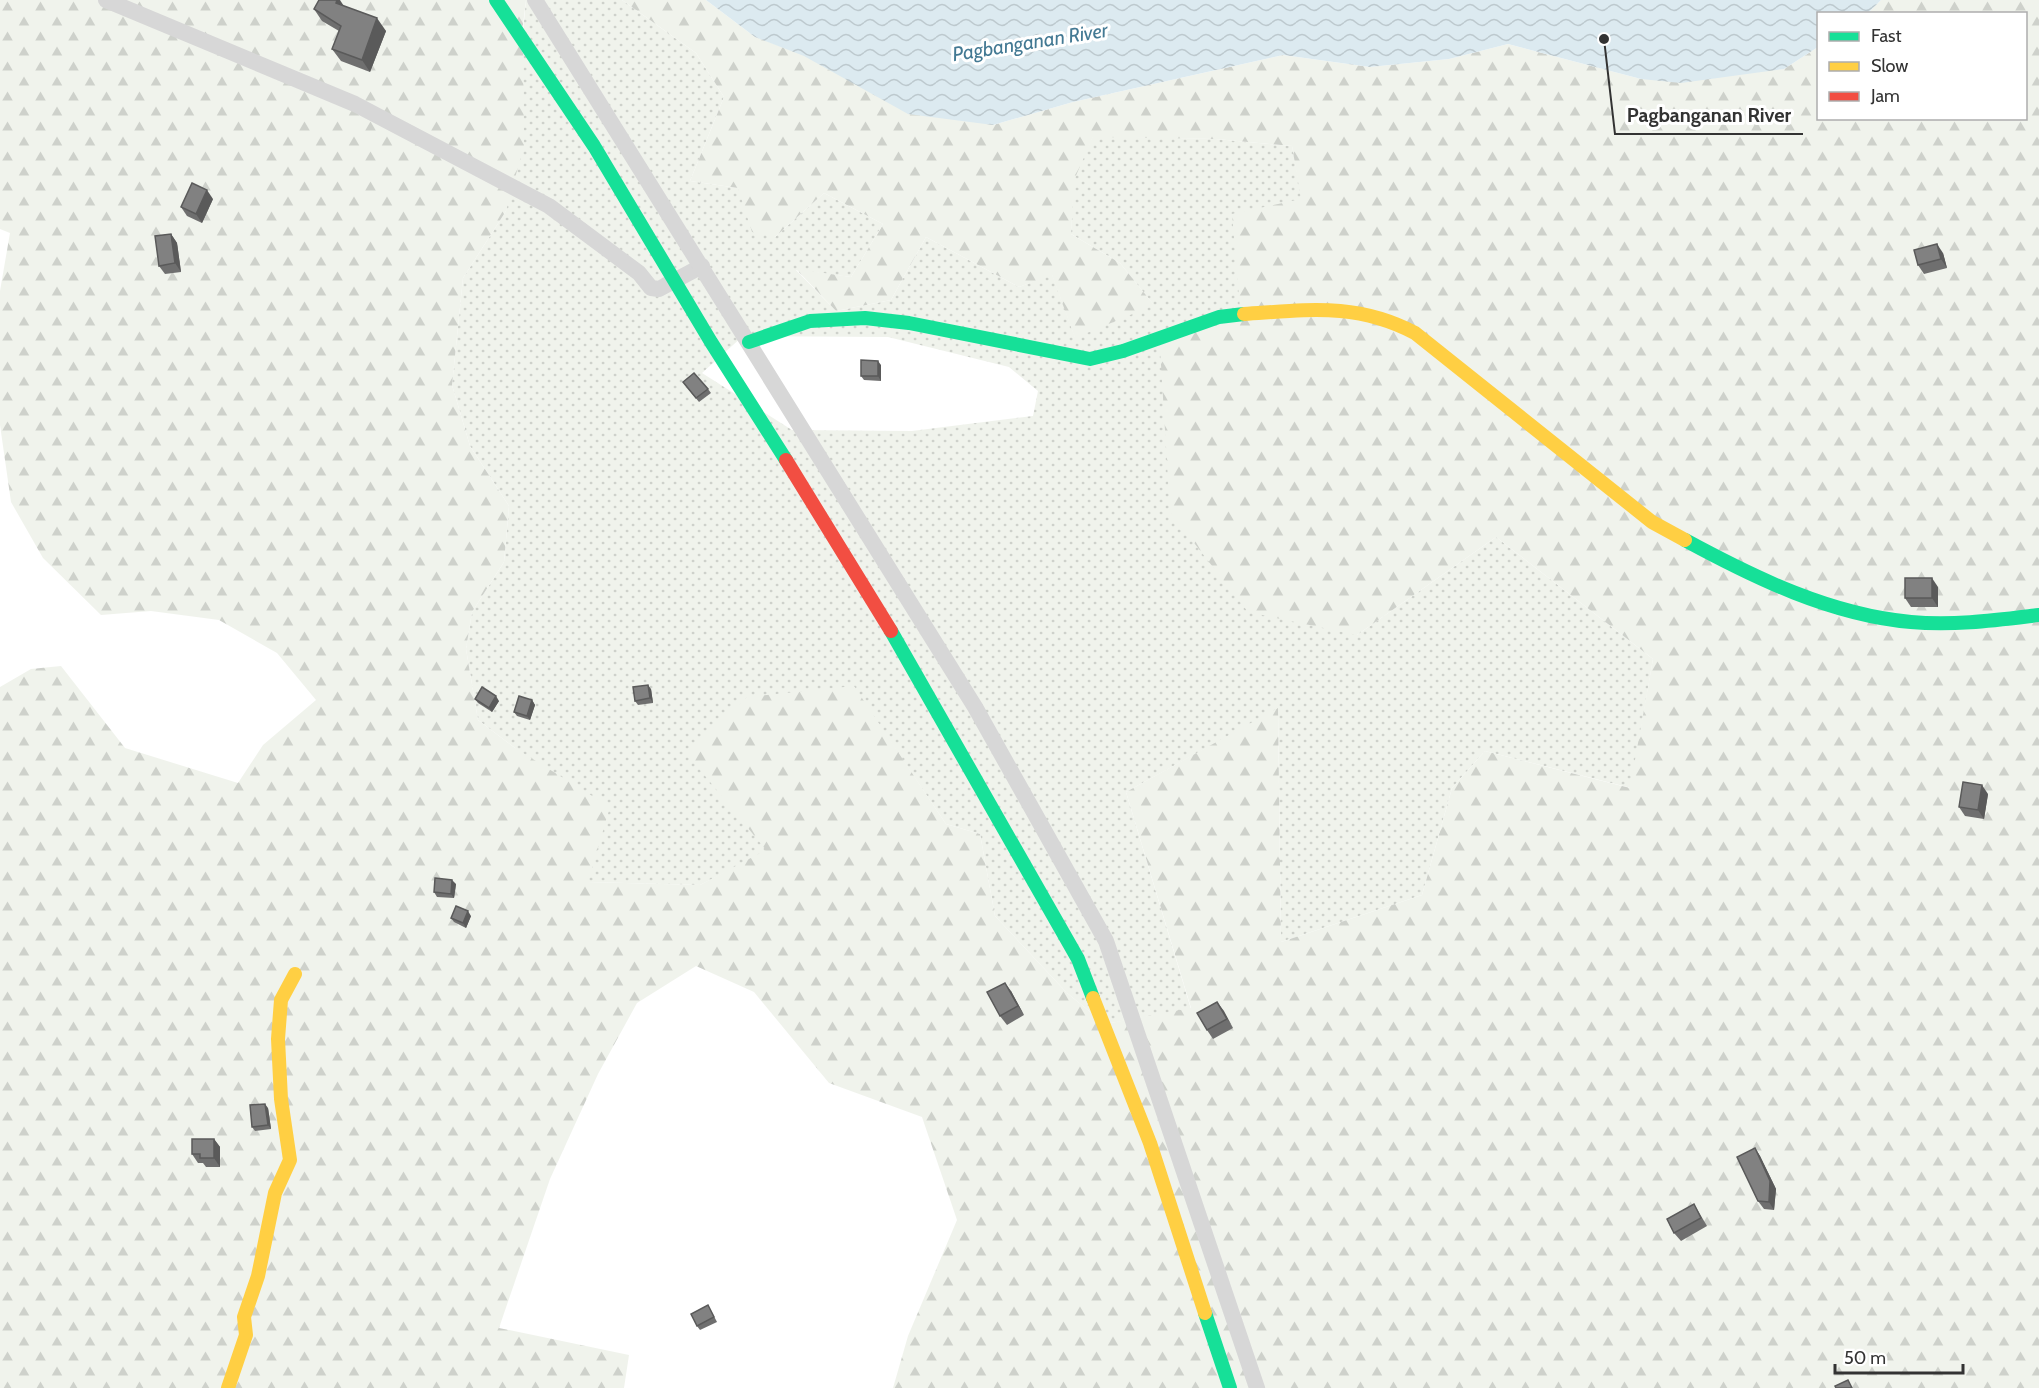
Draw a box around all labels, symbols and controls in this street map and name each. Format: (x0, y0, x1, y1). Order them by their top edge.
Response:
legend (1817, 12, 2027, 120)
water label: Pagbanganan River (951, 18, 1110, 66)
text: Fast (1871, 25, 1902, 47)
text: Slow (1871, 55, 1908, 77)
text: Jam (1870, 85, 1900, 107)
callout: Pagbanganan River (1615, 96, 1803, 134)
text: Pagbanganan River (1627, 103, 1792, 127)
scale bar (1835, 1337, 1962, 1375)
text: 50 m (1844, 1347, 1886, 1369)

